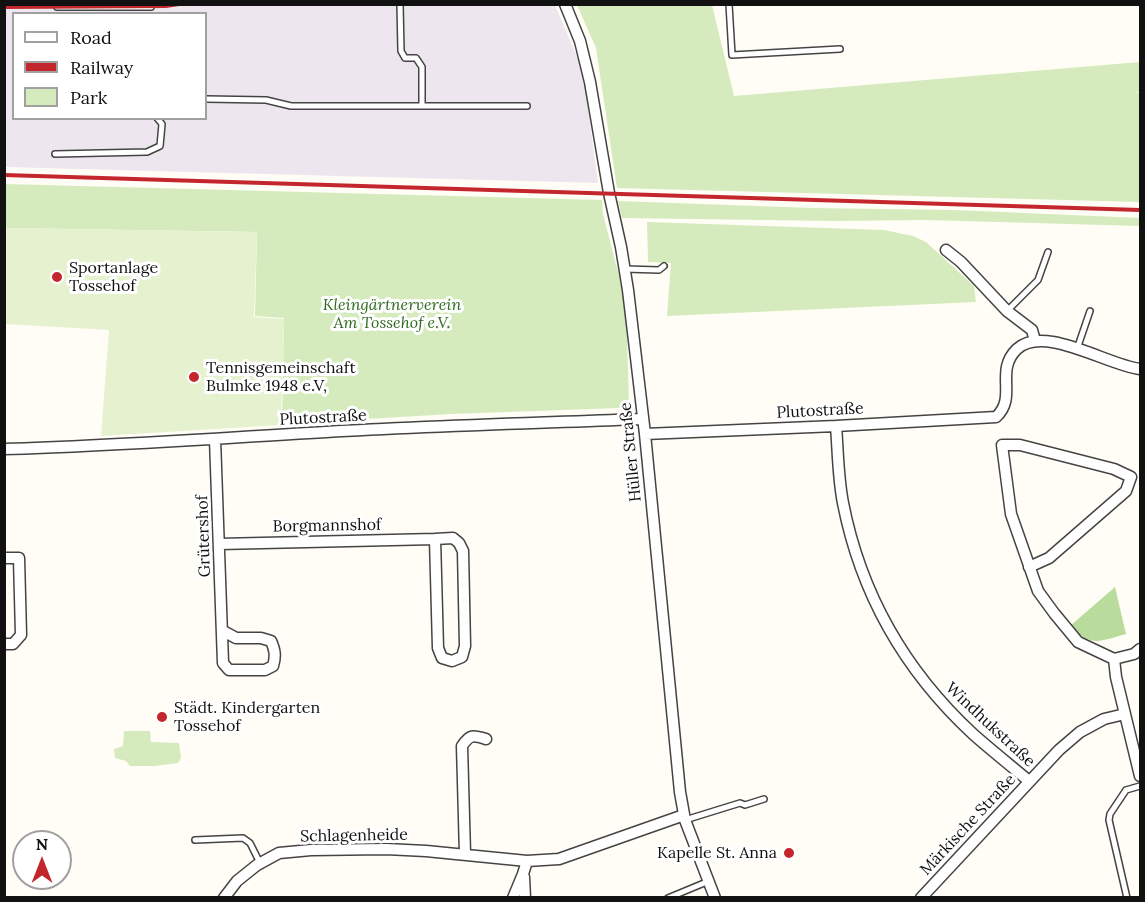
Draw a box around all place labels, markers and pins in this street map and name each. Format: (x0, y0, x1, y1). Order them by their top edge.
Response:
place label: Sportanlage Tossehof (69, 258, 158, 296)
marker: Sportanlage Tossehof (50, 270, 64, 284)
place label: Tennisgemeinschaft Bulmke 1948 e.V, (206, 358, 356, 396)
marker: Tennisgemeinschaft Bulmke 1948 e.V, (187, 370, 201, 384)
place label: Städt. Kindergarten Tossehof (174, 698, 320, 736)
marker: Städt. Kindergarten Tossehof (155, 710, 169, 724)
place label: Kapelle St. Anna (657, 843, 777, 863)
marker: Kapelle St. Anna (782, 846, 796, 860)

